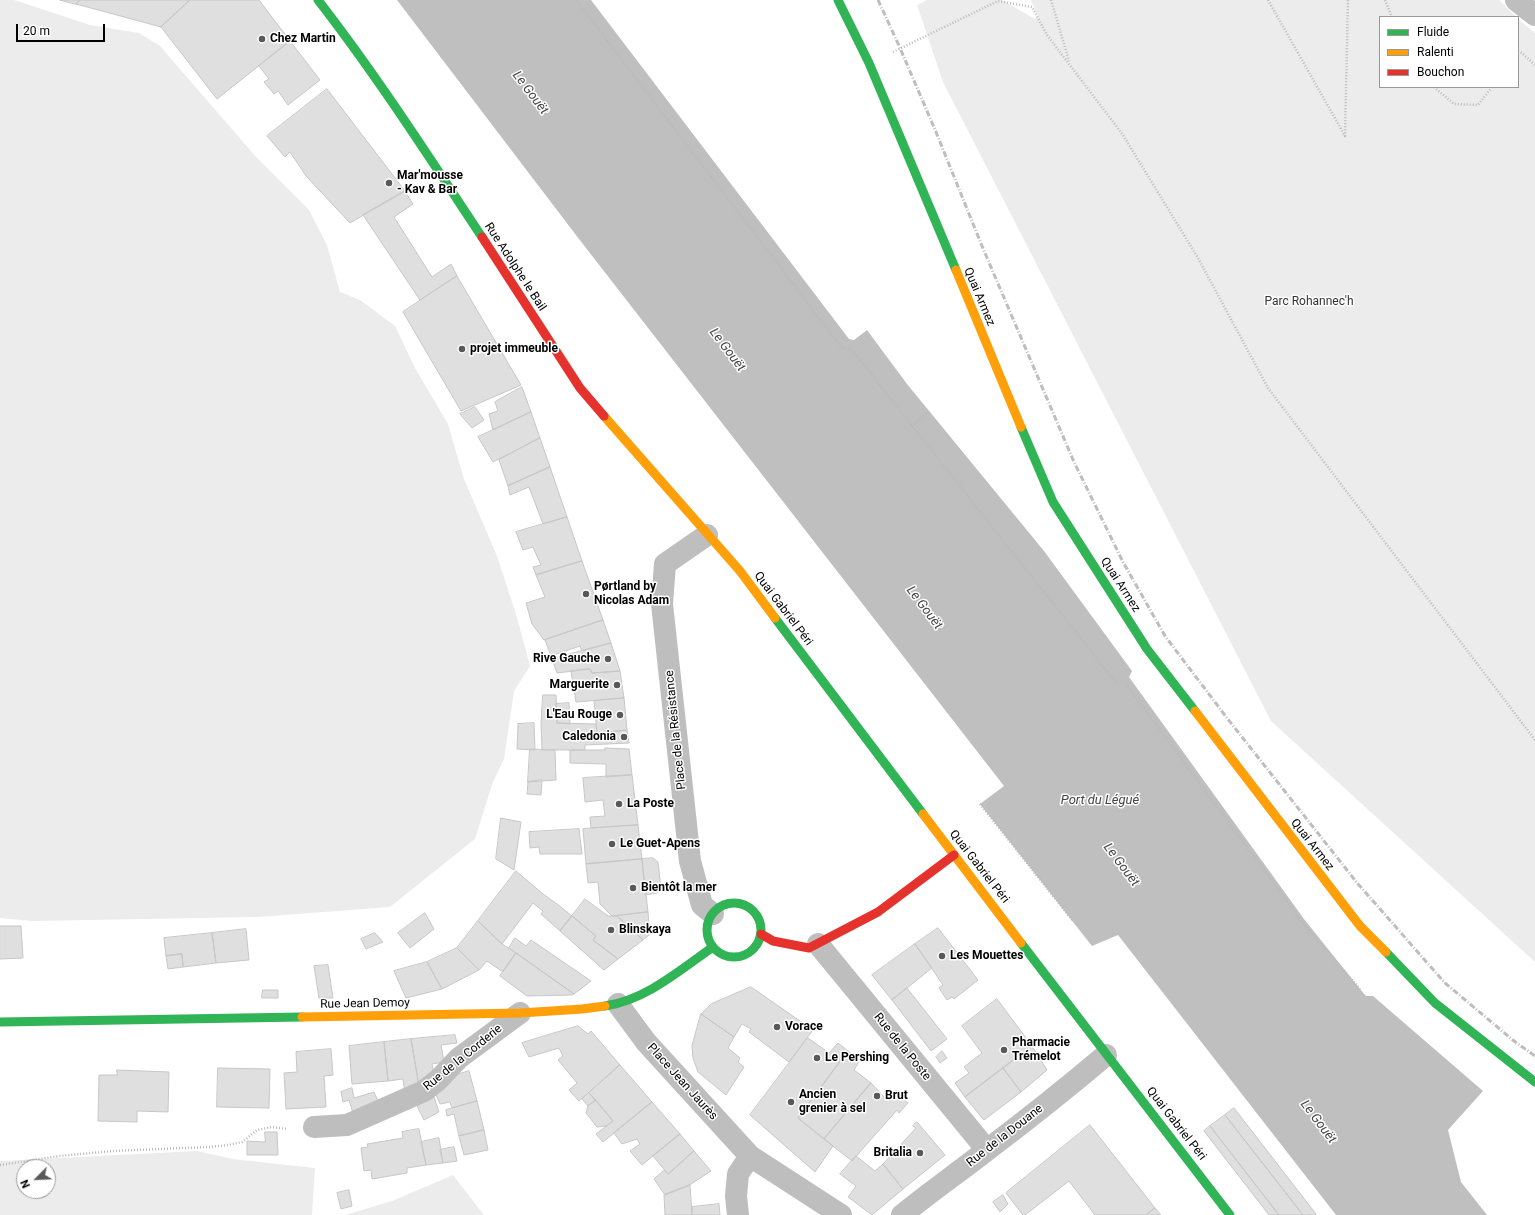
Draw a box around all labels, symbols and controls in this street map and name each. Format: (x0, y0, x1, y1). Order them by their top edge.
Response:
scale bar (18, 16, 107, 42)
legend (1379, 16, 1519, 88)
text: 20 m (23, 24, 50, 38)
text: Fluide (1417, 25, 1449, 39)
place label: Chez Martin (270, 32, 336, 46)
marker: Chez Martin (257, 34, 267, 44)
text: Ralenti (1417, 45, 1454, 59)
text: Bouchon (1417, 65, 1464, 79)
water label: Le Gouët (509, 68, 551, 118)
place label: Mar'mousse - Kav & Bar (397, 169, 463, 197)
marker: Mar'mousse - Kav & Bar (384, 178, 394, 188)
street label: Rue Adolphe le Bail (481, 220, 549, 314)
street label: Quai Armez (960, 266, 998, 328)
park label: Parc Rohannec'h (1264, 295, 1354, 309)
water label: Le Gouët (706, 325, 748, 375)
place label: projet immeuble (470, 342, 558, 356)
marker: projet immeuble (457, 344, 467, 354)
street label: Quai Armez (1097, 555, 1143, 615)
street label: Quai Gabriel Péri (751, 569, 815, 649)
place label: Pørtland by Nicolas Adam (594, 580, 669, 608)
water label: Le Gouët (903, 583, 945, 633)
marker: Pørtland by Nicolas Adam (581, 589, 591, 599)
place label: Rive Gauche (533, 652, 600, 666)
marker: Rive Gauche (603, 654, 613, 664)
street label: Place de la Résistance (663, 670, 689, 790)
place label: Marguerite (550, 678, 609, 692)
marker: Marguerite (612, 680, 622, 690)
place label: L'Eau Rouge (546, 708, 612, 722)
marker: L'Eau Rouge (615, 710, 625, 720)
place label: Caledonia (562, 730, 616, 744)
marker: Caledonia (619, 732, 629, 742)
water label: Port du Légué (1061, 793, 1139, 809)
place label: La Poste (627, 797, 674, 811)
marker: La Poste (614, 799, 624, 809)
street label: Quai Armez (1287, 816, 1337, 874)
street label: Quai Gabriel Péri (946, 828, 1012, 906)
place label: Le Guet-Apens (620, 837, 700, 851)
marker: Le Guet-Apens (607, 839, 617, 849)
water label: Le Gouët (1100, 840, 1142, 890)
place label: Bientôt la mer (641, 881, 717, 895)
marker: Bientôt la mer (628, 883, 638, 893)
place label: Blinskaya (619, 923, 671, 937)
marker: Blinskaya (606, 925, 616, 935)
place label: Les Mouettes (950, 949, 1023, 963)
marker: Les Mouettes (937, 951, 947, 961)
street label: Rue Jean Demoy (320, 996, 410, 1012)
street label: Rue de la Poste (870, 1010, 934, 1084)
place label: Vorace (785, 1020, 823, 1034)
street label: Rue de la Corderie (421, 1022, 505, 1094)
marker: Vorace (772, 1022, 782, 1032)
place label: Pharmacie Trémelot (1012, 1036, 1070, 1064)
street label: Place Jean Jaurès (644, 1041, 720, 1123)
marker: Pharmacie Trémelot (999, 1045, 1009, 1055)
place label: Le Pershing (825, 1051, 889, 1065)
marker: Le Pershing (812, 1053, 822, 1063)
street label: Quai Gabriel Péri (1143, 1085, 1209, 1163)
place label: Ancien grenier à sel (799, 1088, 866, 1116)
place label: Brut (885, 1089, 908, 1103)
marker: Brut (872, 1091, 882, 1101)
marker: Ancien grenier à sel (786, 1097, 796, 1107)
water label: Le Gouët (1297, 1097, 1339, 1147)
street label: Rue de la Douane (964, 1102, 1046, 1170)
place label: Britalia (874, 1146, 912, 1160)
marker: Britalia (915, 1148, 925, 1158)
north arrow (16, 1159, 56, 1199)
text: N (18, 1177, 33, 1190)

